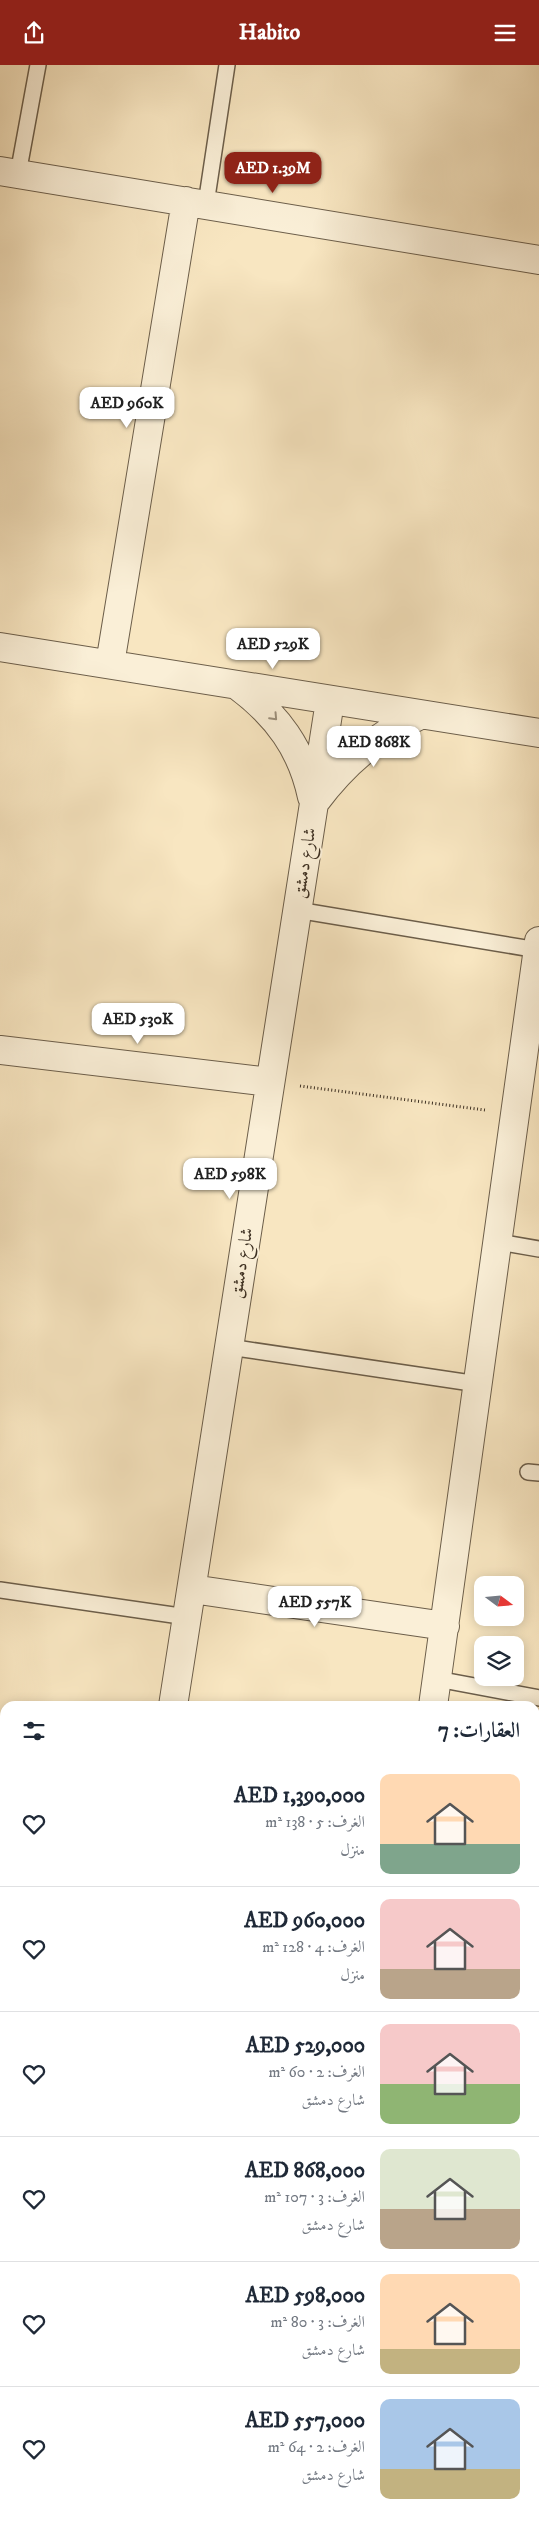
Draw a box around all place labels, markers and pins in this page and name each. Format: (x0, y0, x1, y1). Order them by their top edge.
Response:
pin: AED 1.39M (216, 151, 330, 194)
pin: AED 960K (75, 387, 179, 429)
pin: AED 529K (221, 627, 325, 670)
pin: AED 868K (322, 725, 426, 768)
pin: AED 530K (86, 1003, 190, 1045)
pin: AED 598K (178, 1157, 282, 1200)
pin: AED 557K (263, 1585, 367, 1628)

